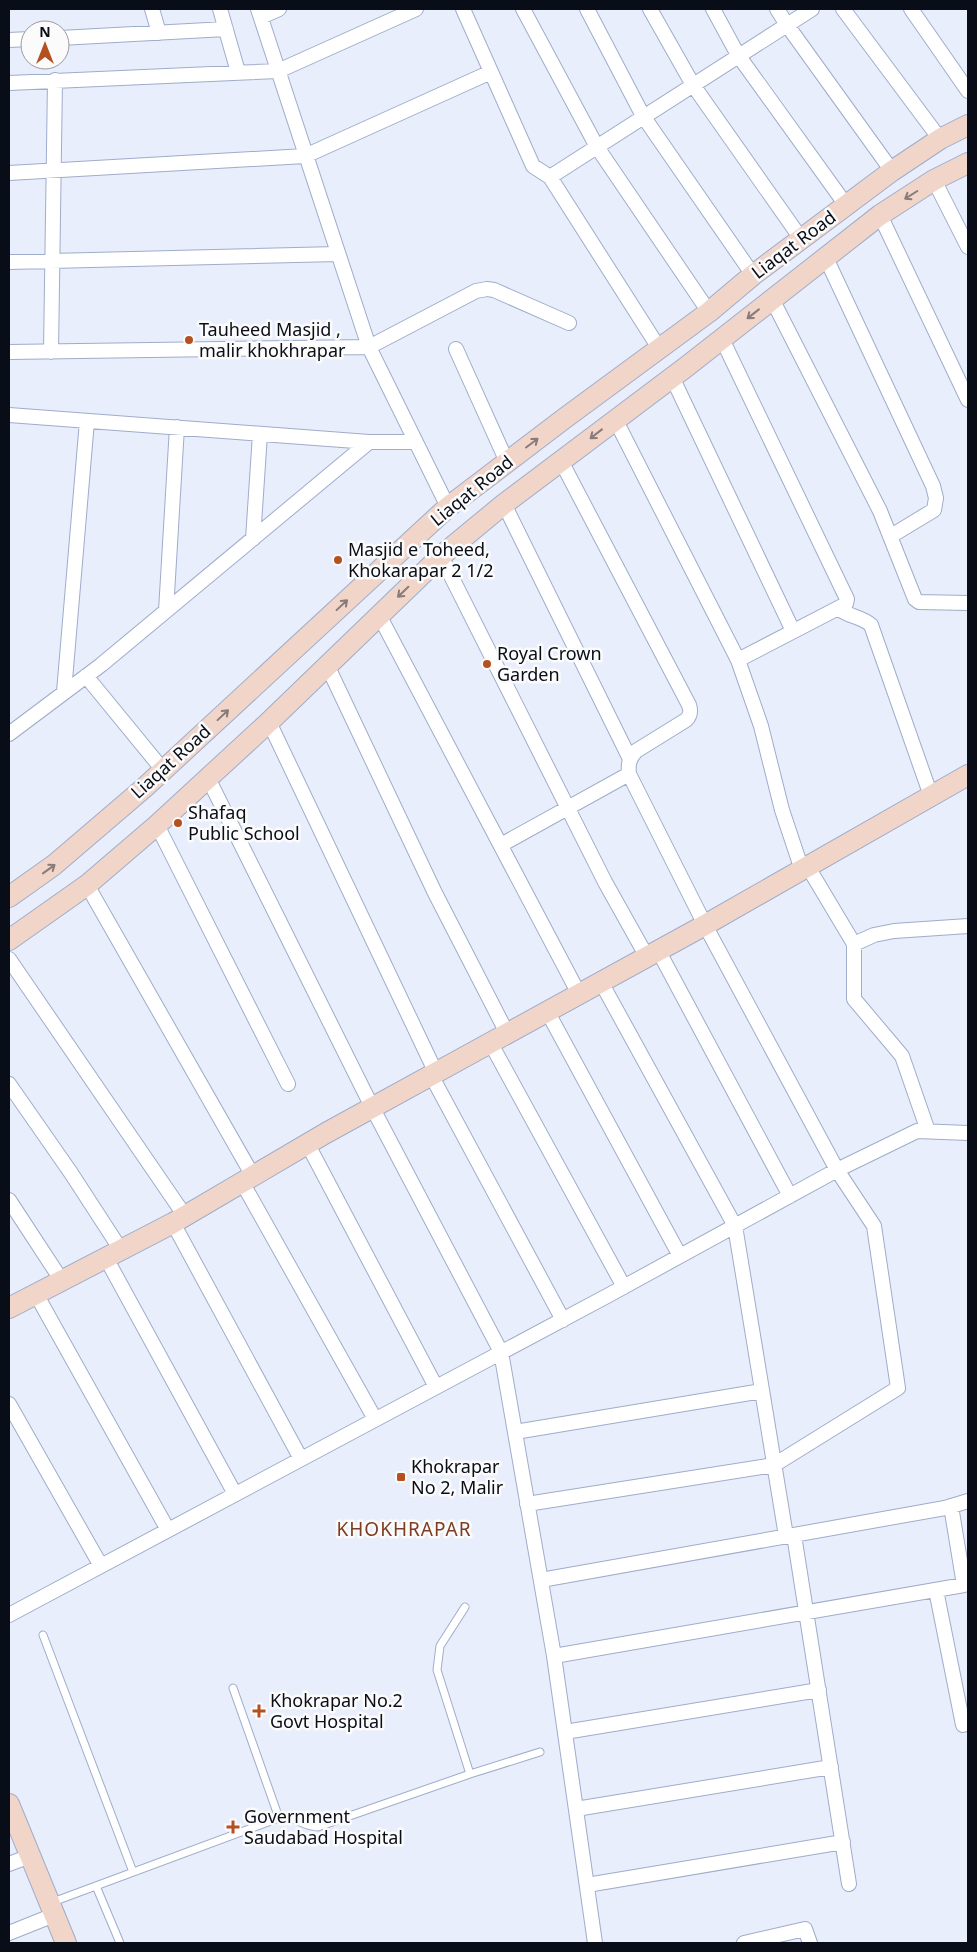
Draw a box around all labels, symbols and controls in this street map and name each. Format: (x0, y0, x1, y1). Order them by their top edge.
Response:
north arrow (20, 20, 70, 70)
text: N (39, 22, 51, 41)
one-way arrow (904, 190, 918, 200)
street label: Liaqat Road (746, 205, 840, 284)
one-way arrow (747, 309, 760, 320)
place label: Tauheed Masjid , malir khokhrapar (199, 317, 346, 362)
marker: Tauheed Masjid , malir khokhrapar (183, 334, 195, 346)
one-way arrow (590, 428, 603, 439)
one-way arrow (525, 438, 539, 448)
street label: Liaqat Road (425, 449, 518, 531)
place label: Masjid e Toheed, Khokarapar 2 1/2 (348, 537, 494, 582)
marker: Masjid e Toheed, Khokarapar 2 1/2 (332, 554, 344, 566)
one-way arrow (397, 586, 409, 598)
one-way arrow (336, 599, 349, 611)
place label: Royal Crown Garden (497, 641, 602, 686)
marker: Royal Crown Garden (481, 658, 493, 670)
one-way arrow (216, 709, 229, 721)
street label: Liaqat Road (125, 719, 215, 804)
place label: Shafaq Public School (188, 800, 300, 845)
marker: Shafaq Public School (172, 817, 184, 829)
one-way arrow (41, 864, 55, 874)
place label: Khokrapar No 2, Malir (411, 1454, 504, 1499)
marker: Khokrapar No 2, Malir (395, 1471, 407, 1483)
district label: KHOKHRAPAR (337, 1516, 471, 1542)
place label: Khokrapar No.2 Govt Hospital (270, 1688, 403, 1733)
marker: Khokrapar No.2 Govt Hospital (252, 1704, 266, 1718)
place label: Government Saudabad Hospital (244, 1804, 403, 1849)
marker: Government Saudabad Hospital (226, 1820, 240, 1834)

